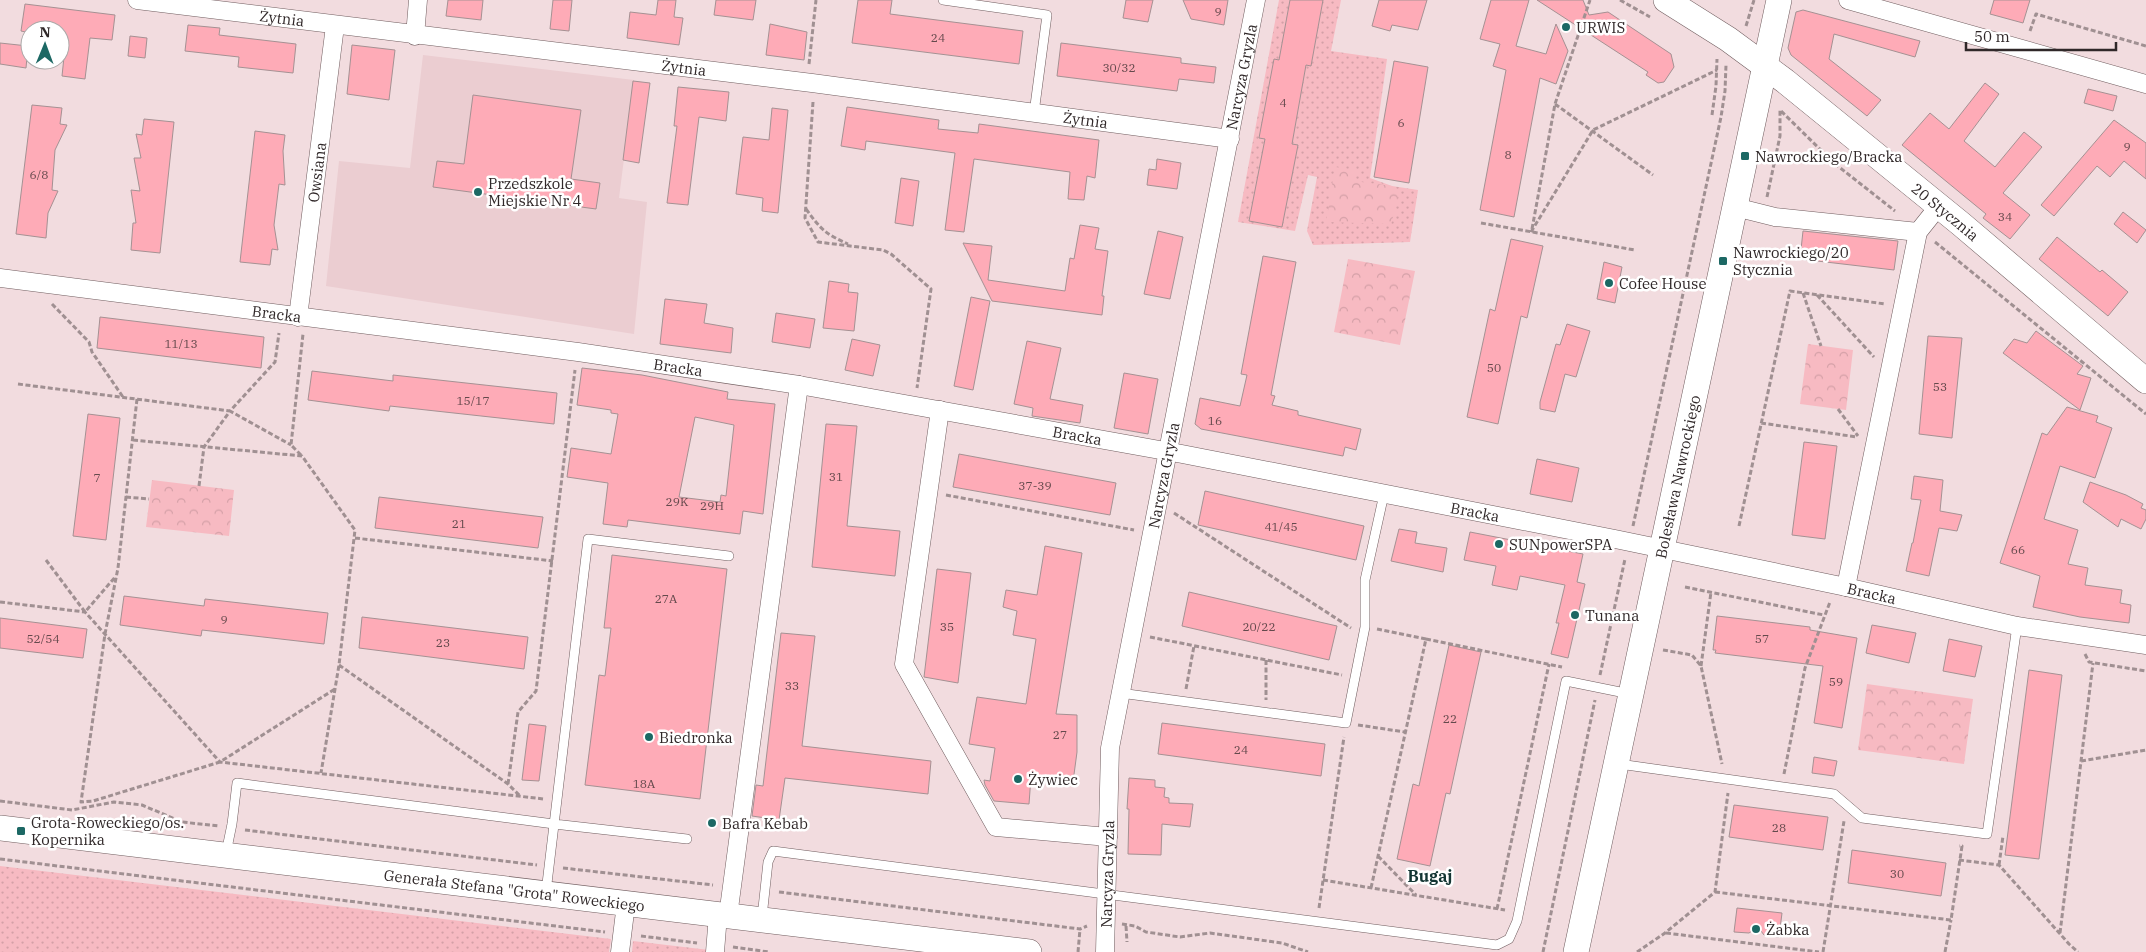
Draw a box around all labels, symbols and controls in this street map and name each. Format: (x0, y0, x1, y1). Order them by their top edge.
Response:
house number: 9 (1214, 4, 1222, 19)
street label: Żytnia (258, 6, 306, 30)
place label: URWIS (1576, 18, 1625, 37)
north arrow (20, 20, 70, 70)
scale bar (1966, 20, 2116, 52)
marker: URWIS (1560, 21, 1572, 33)
street label: Narcyza Gryzla (1221, 22, 1261, 131)
text: N (40, 23, 51, 41)
text: 50 m (1974, 27, 2010, 46)
house number: 24 (931, 30, 945, 45)
street label: Żytnia (660, 55, 708, 79)
house number: 30/32 (1102, 60, 1136, 75)
house number: 4 (1279, 95, 1287, 110)
street label: Żytnia (1062, 107, 1109, 132)
house number: 6 (1397, 115, 1405, 130)
house number: 9 (2123, 139, 2131, 154)
street label: Owsiana (303, 141, 330, 203)
house number: 8 (1504, 147, 1512, 162)
place label: Nawrockiego/Bracka (1755, 147, 1902, 166)
marker: Nawrockiego/Bracka (1739, 150, 1751, 162)
house number: 6/8 (30, 167, 48, 182)
place label: Przedszkole Miejskie Nr 4 (488, 174, 582, 210)
street label: 20 Stycznia (1908, 178, 1983, 245)
marker: Przedszkole Miejskie Nr 4 (472, 186, 484, 198)
house number: 34 (1998, 209, 2012, 224)
place label: Nawrockiego/20 Stycznia (1733, 243, 1849, 279)
marker: Nawrockiego/20 Stycznia (1717, 255, 1729, 267)
place label: Cofee House (1619, 274, 1706, 293)
marker: Cofee House (1603, 277, 1615, 289)
street label: Bracka (251, 301, 303, 326)
house number: 11/13 (164, 336, 198, 351)
street label: Bracka (652, 354, 704, 380)
house number: 50 (1487, 360, 1501, 375)
house number: 53 (1933, 379, 1947, 394)
house number: 15/17 (456, 393, 490, 408)
street label: Bolesława Nawrockiego (1651, 393, 1704, 560)
house number: 16 (1208, 413, 1222, 428)
street label: Narcyza Gryzla (1144, 420, 1183, 530)
street label: Bracka (1051, 421, 1103, 449)
house number: 31 (829, 469, 843, 484)
house number: 7 (93, 470, 101, 485)
house number: 37-39 (1018, 478, 1052, 493)
house number: 29K (666, 494, 689, 509)
street label: Bracka (1449, 497, 1501, 526)
house number: 29H (700, 498, 724, 513)
house number: 21 (452, 516, 466, 531)
house number: 41/45 (1264, 519, 1298, 534)
place label: SUNpowerSPA (1509, 535, 1613, 554)
marker: SUNpowerSPA (1493, 538, 1505, 550)
house number: 66 (2011, 542, 2025, 557)
street label: Bracka (1845, 578, 1898, 608)
house number: 27A (655, 591, 678, 606)
place label: Tunana (1585, 606, 1639, 625)
marker: Tunana (1569, 609, 1581, 621)
house number: 9 (220, 612, 228, 627)
house number: 35 (940, 619, 954, 634)
house number: 20/22 (1242, 619, 1276, 634)
house number: 52/54 (26, 631, 60, 646)
house number: 57 (1755, 631, 1769, 646)
house number: 23 (436, 635, 450, 650)
house number: 59 (1829, 674, 1843, 689)
house number: 33 (785, 678, 799, 693)
house number: 22 (1443, 711, 1457, 726)
house number: 27 (1053, 727, 1067, 742)
place label: Biedronka (659, 728, 733, 747)
marker: Biedronka (643, 731, 655, 743)
house number: 24 (1234, 742, 1248, 757)
place label: Żywiec (1028, 770, 1078, 789)
marker: Żywiec (1012, 773, 1024, 785)
house number: 18A (633, 776, 656, 791)
place label: Grota-Roweckiego/os. Kopernika (31, 813, 184, 849)
place label: Bafra Kebab (722, 814, 808, 833)
marker: Bafra Kebab (706, 817, 718, 829)
street label: Narcyza Gryzla (1096, 820, 1118, 928)
house number: 28 (1772, 820, 1786, 835)
marker: Grota-Roweckiego/os. Kopernika (15, 825, 27, 837)
street label: Generała Stefana "Grota" Roweckiego (383, 865, 646, 915)
district label: Bugaj (1408, 866, 1452, 886)
house number: 30 (1890, 866, 1904, 881)
place label: Żabka (1766, 920, 1810, 939)
marker: Żabka (1750, 923, 1762, 935)

